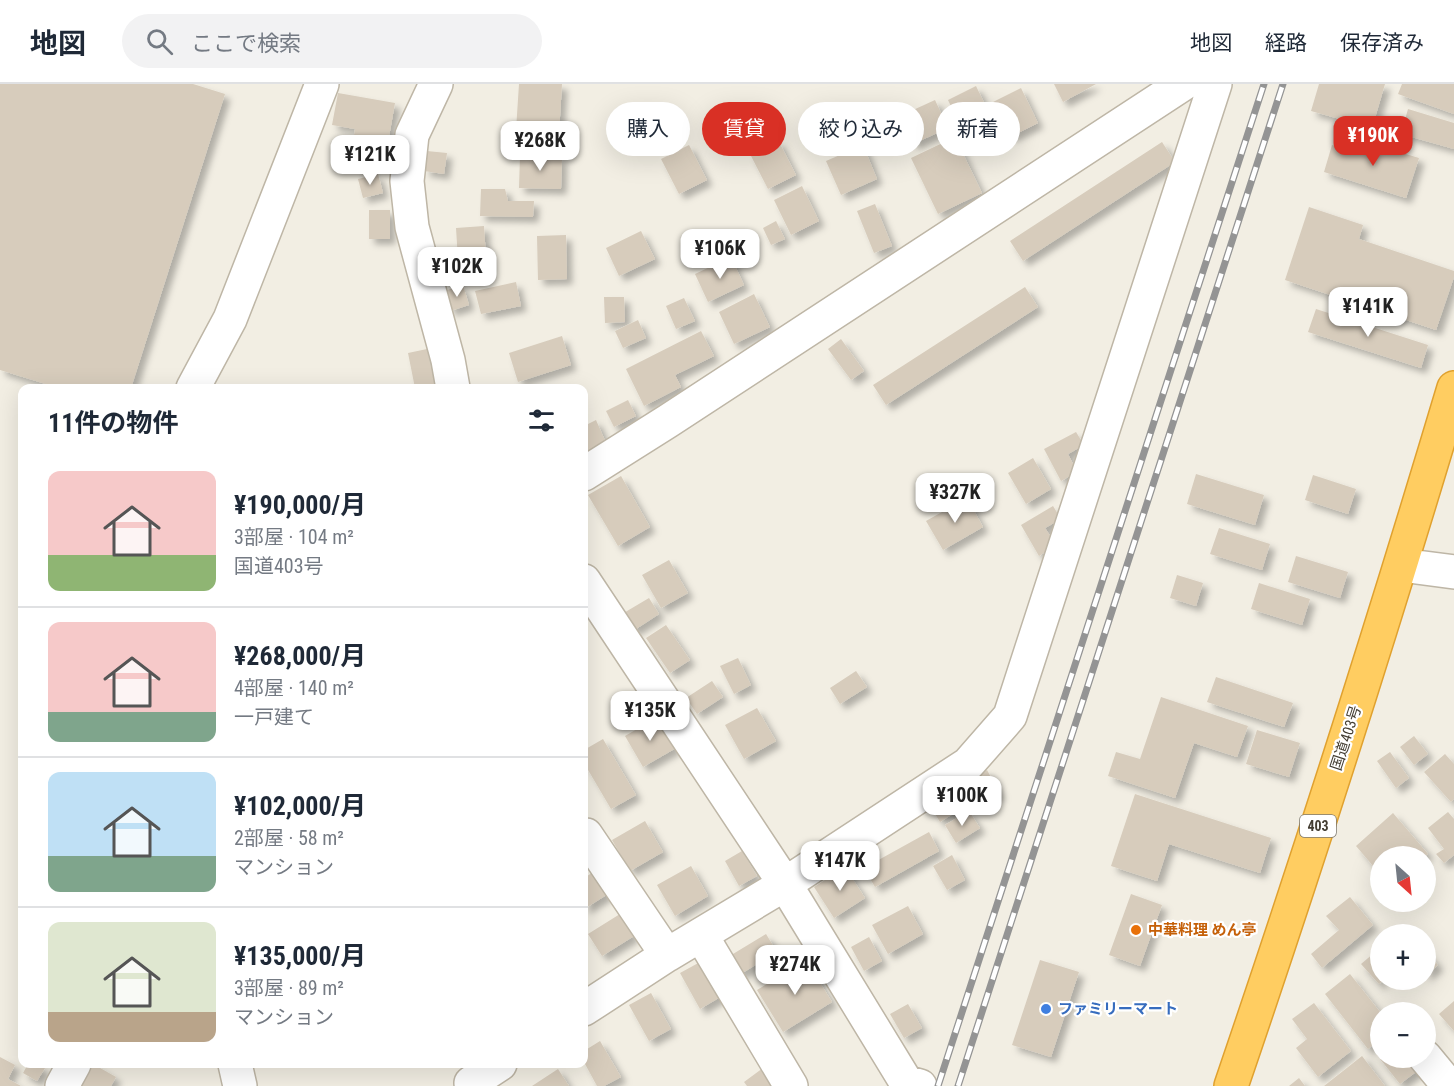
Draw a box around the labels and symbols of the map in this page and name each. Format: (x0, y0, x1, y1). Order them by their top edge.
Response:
pin: ¥190K (1331, 116, 1415, 167)
pin: ¥268K (498, 121, 582, 172)
pin: ¥121K (328, 135, 412, 186)
pin: ¥106K (678, 229, 762, 280)
pin: ¥102K (415, 247, 499, 298)
pin: ¥141K (1326, 287, 1410, 338)
pin: ¥327K (913, 473, 997, 524)
pin: ¥135K (608, 691, 692, 742)
street label: 国道403号 (1327, 703, 1365, 773)
pin: ¥100K (920, 776, 1004, 827)
road number: 403 (1300, 815, 1336, 837)
pin: ¥147K (798, 841, 882, 892)
north arrow (1370, 846, 1436, 912)
place label: 中華料理 めん亭 (1148, 921, 1256, 939)
marker: 中華料理 めん亭 (1129, 923, 1143, 937)
pin: ¥274K (753, 945, 837, 996)
place label: ファミリーマート (1058, 1000, 1178, 1018)
marker: ファミリーマート (1039, 1002, 1053, 1016)

